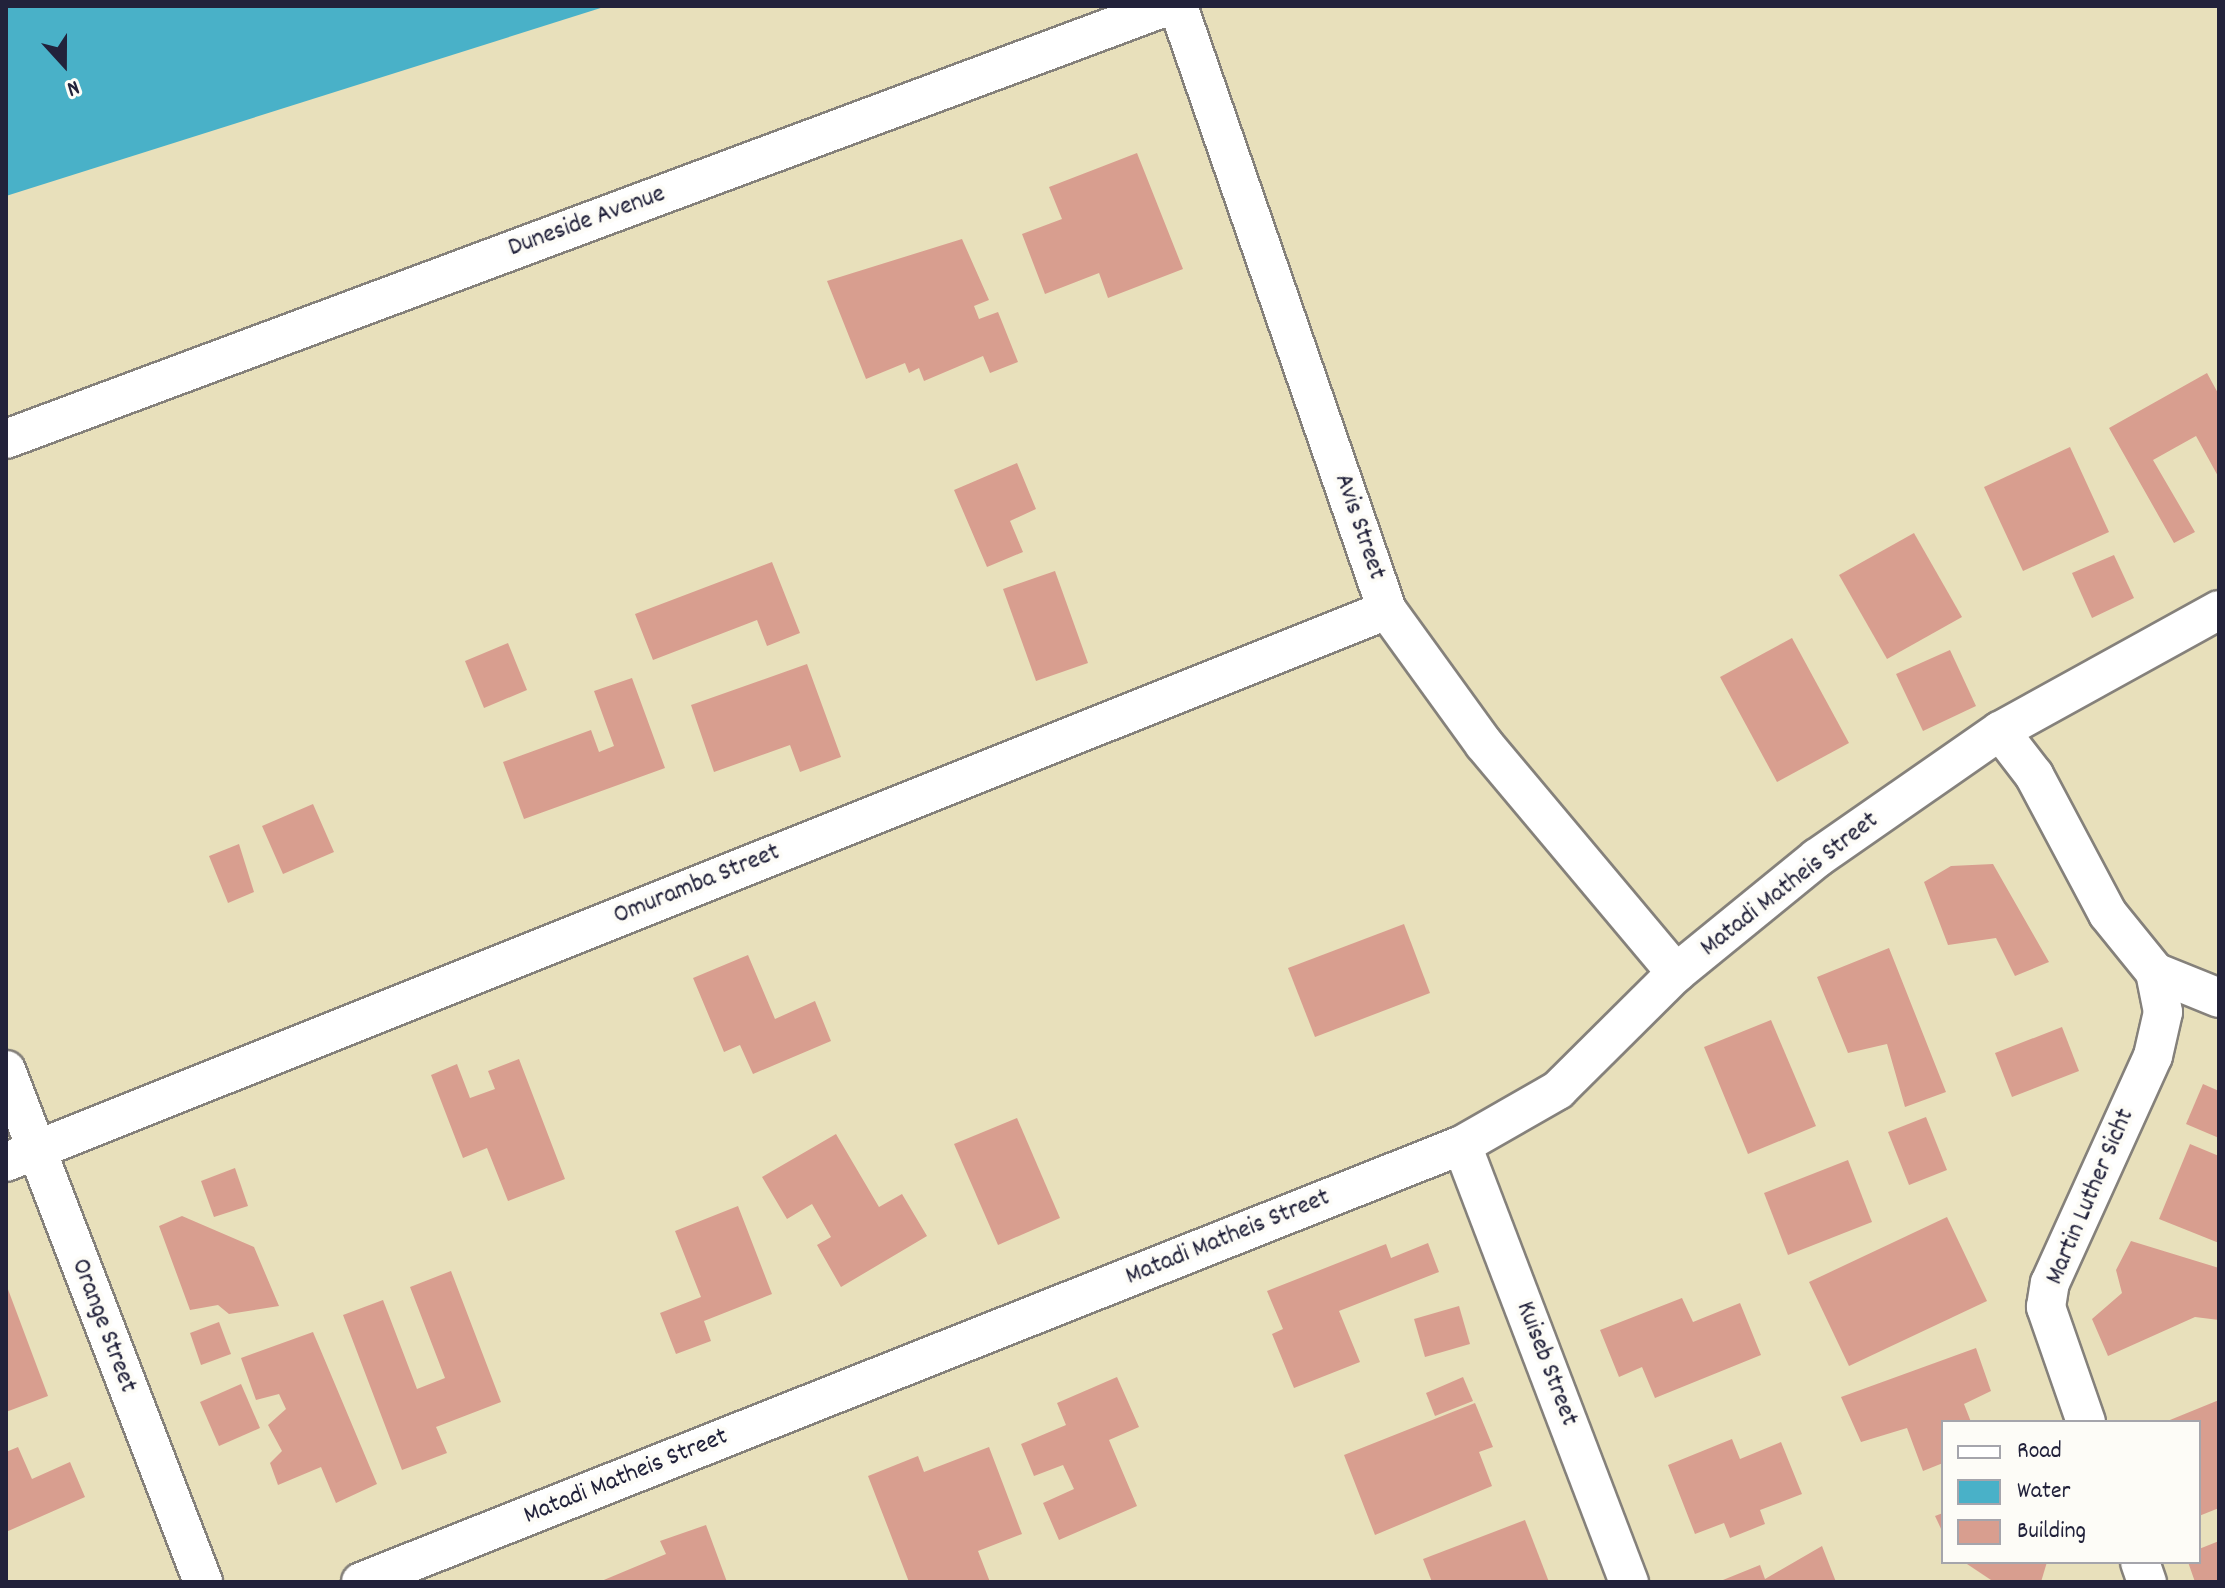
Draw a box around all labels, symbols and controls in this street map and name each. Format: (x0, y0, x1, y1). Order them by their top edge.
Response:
north arrow (24, 24, 104, 104)
text: N (62, 70, 83, 103)
street label: Duneside Avenue (504, 179, 670, 265)
street label: Avis Street (1326, 470, 1392, 584)
street label: Matadi Matheis Street (1695, 806, 1885, 964)
street label: Omuramba Street (609, 838, 785, 932)
street label: Martin Luther Sicht (2040, 1104, 2142, 1290)
street label: Matadi Matheis Street (1121, 1183, 1335, 1293)
street label: Orange Street (63, 1255, 143, 1397)
street label: Kuiseb Street (1508, 1297, 1584, 1431)
legend (1941, 1420, 2201, 1564)
street label: Matadi Matheis Street (519, 1422, 733, 1532)
text: Road (2017, 1435, 2062, 1469)
text: Water (2017, 1475, 2070, 1509)
text: Building (2017, 1515, 2086, 1549)

